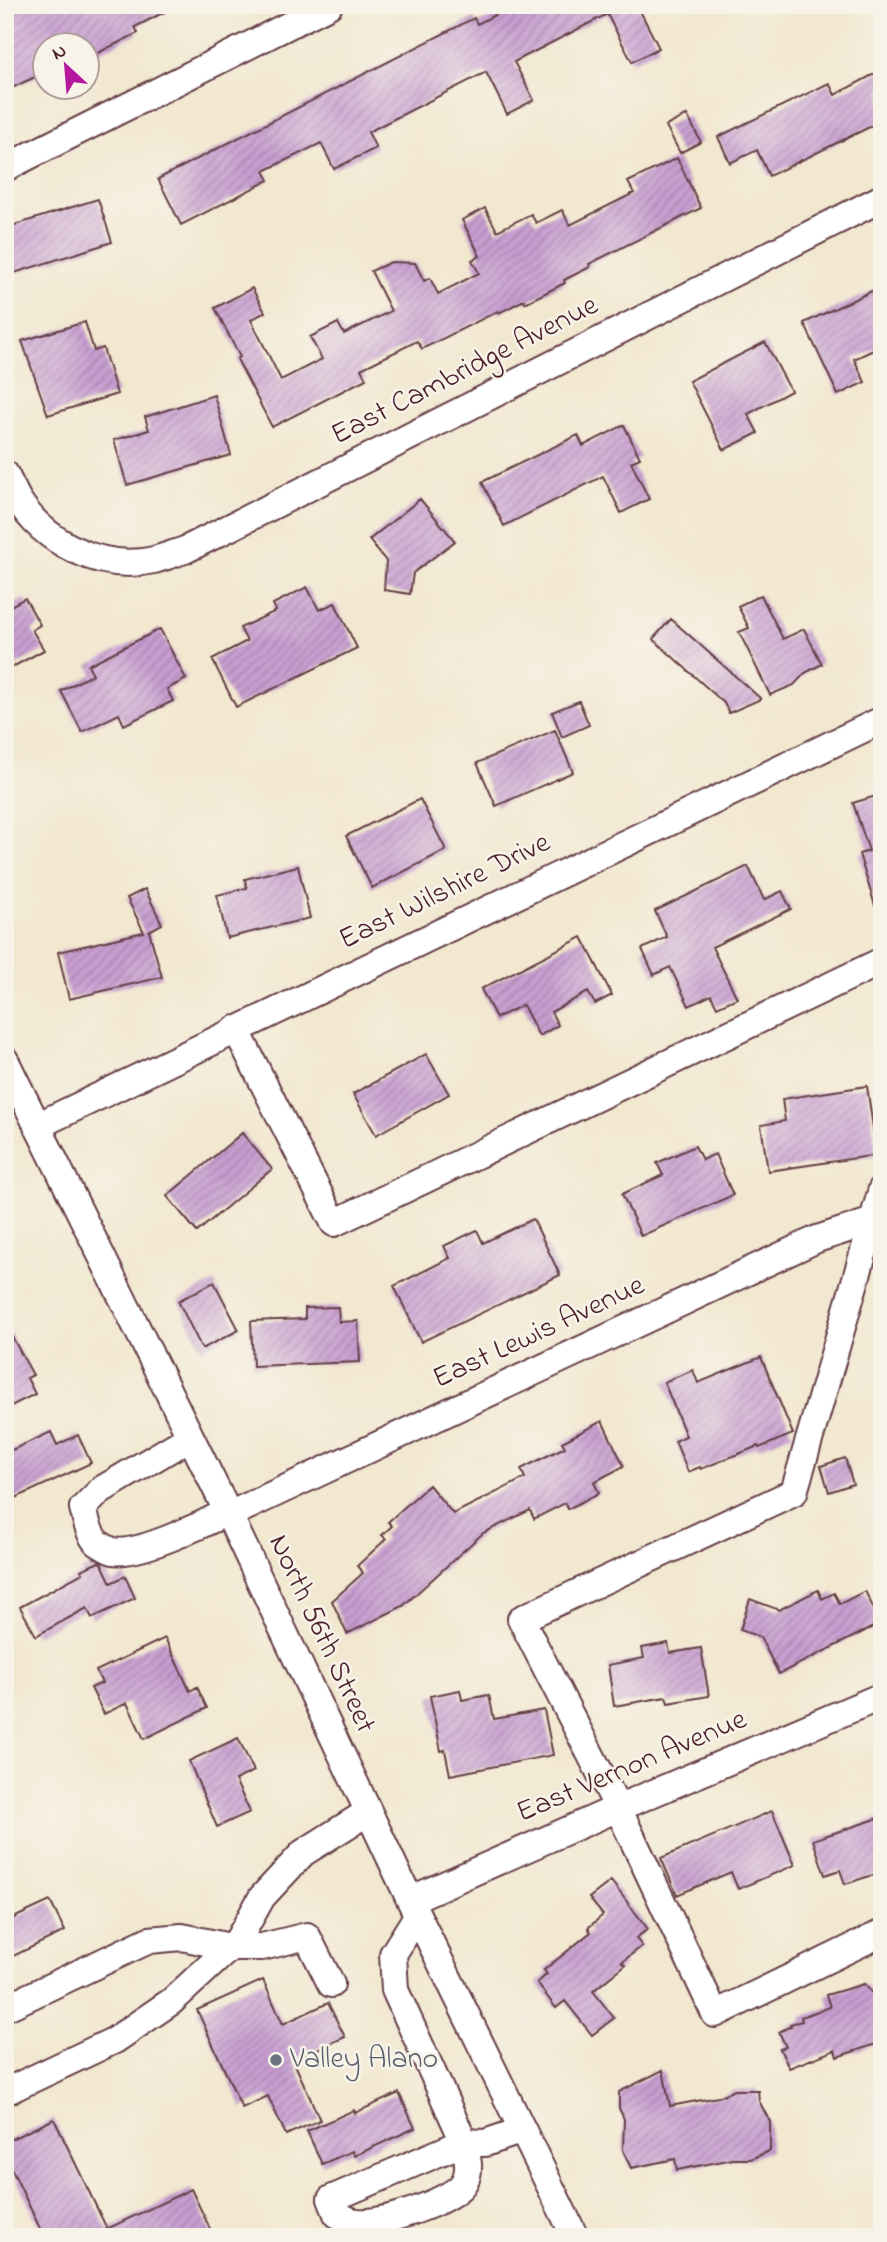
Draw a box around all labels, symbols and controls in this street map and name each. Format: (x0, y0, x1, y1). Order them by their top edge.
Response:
north arrow (32, 32, 102, 102)
text: N (48, 38, 71, 68)
street label: East Cambridge Avenue (324, 284, 607, 458)
street label: East Wilshire Drive (332, 822, 559, 962)
street label: East Lewis Avenue (426, 1264, 653, 1401)
street label: North 56th Street (256, 1527, 386, 1741)
street label: East Vernon Avenue (510, 1698, 755, 1835)
place label: Valley Alano (289, 2038, 438, 2082)
marker: Valley Alano (268, 2052, 284, 2068)

